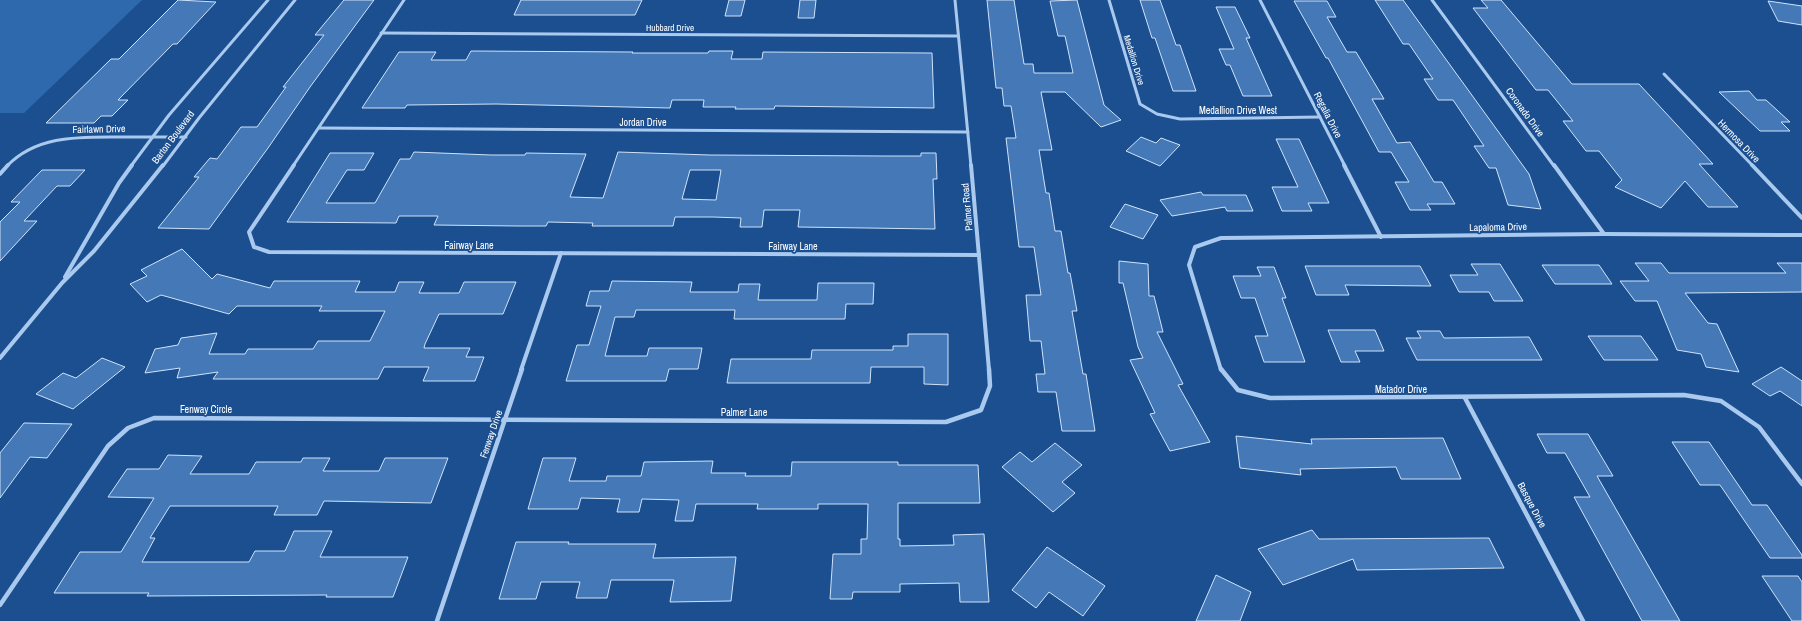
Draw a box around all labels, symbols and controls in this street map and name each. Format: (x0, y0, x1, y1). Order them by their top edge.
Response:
street label: Hubbard Drive (646, 22, 694, 34)
street label: Medallion Drive (1121, 34, 1147, 86)
street label: Coronado Drive (1503, 85, 1548, 140)
street label: Regalia Drive (1311, 90, 1345, 141)
street label: Medallion Drive West (1199, 104, 1278, 117)
street label: Barton Boulevard (149, 108, 197, 166)
street label: Jordan Drive (620, 116, 667, 129)
street label: Hermosa Drive (1715, 117, 1763, 166)
street label: Fairlawn Drive (72, 122, 126, 136)
street label: Palmer Road (958, 183, 976, 231)
street label: Lapaloma Drive (1469, 220, 1527, 234)
street label: Fairway Lane (444, 239, 494, 252)
street label: Fairway Lane (768, 240, 818, 253)
street label: Matador Drive (1375, 383, 1427, 396)
street label: Fenway Circle (180, 403, 232, 416)
street label: Palmer Lane (721, 406, 768, 419)
street label: Fenway Drive (477, 408, 505, 460)
street label: Basque Drive (1515, 480, 1550, 530)

